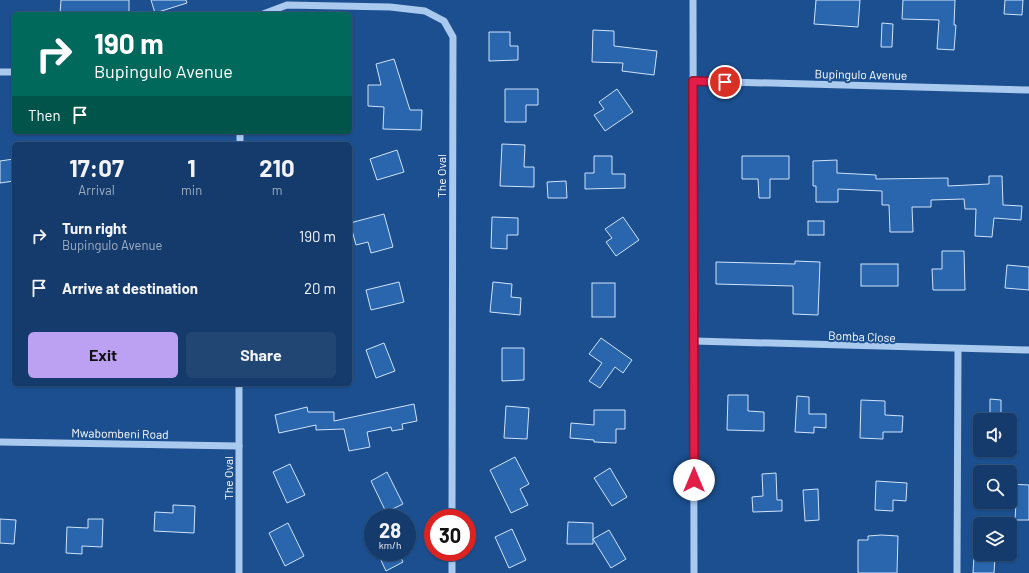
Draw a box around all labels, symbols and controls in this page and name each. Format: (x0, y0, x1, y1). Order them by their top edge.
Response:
text: 190 m (94, 26, 164, 60)
icon: right (28, 28, 80, 80)
text: Bupingulo Avenue (94, 60, 233, 82)
pin (708, 65, 742, 99)
street label: Bupingulo Avenue (815, 66, 907, 82)
icon: arrive (714, 71, 736, 93)
icon: arrive (69, 104, 91, 126)
text: Then (28, 106, 61, 124)
text: 17:07 (69, 153, 124, 182)
text: 1 (187, 153, 196, 182)
text: 210 (259, 153, 295, 182)
street label: The Oval (434, 154, 448, 198)
text: Arrival (78, 182, 115, 198)
text: min (181, 182, 202, 198)
text: m (272, 182, 282, 198)
text: Turn right (62, 219, 127, 237)
icon: right (28, 225, 50, 247)
text: 190 m (299, 227, 336, 245)
text: Bupingulo Avenue (62, 237, 162, 253)
icon: arrive (28, 277, 50, 299)
text: Arrive at destination (62, 279, 198, 297)
text: 20 m (304, 279, 336, 297)
street label: Bomba Close (828, 328, 896, 344)
button: Exit (28, 332, 178, 378)
button: Share (186, 332, 336, 378)
map controls (973, 413, 1017, 561)
button: sound (973, 413, 1017, 457)
street label: Mwabombeni Road (71, 425, 169, 441)
street label: The Oval (221, 456, 235, 500)
position arrow (673, 459, 715, 501)
button: search (973, 465, 1017, 509)
speed limit sign: 30 (424, 509, 476, 561)
button: layers (973, 517, 1017, 561)
text: 28 (379, 518, 401, 542)
text: km/h (379, 539, 401, 551)

